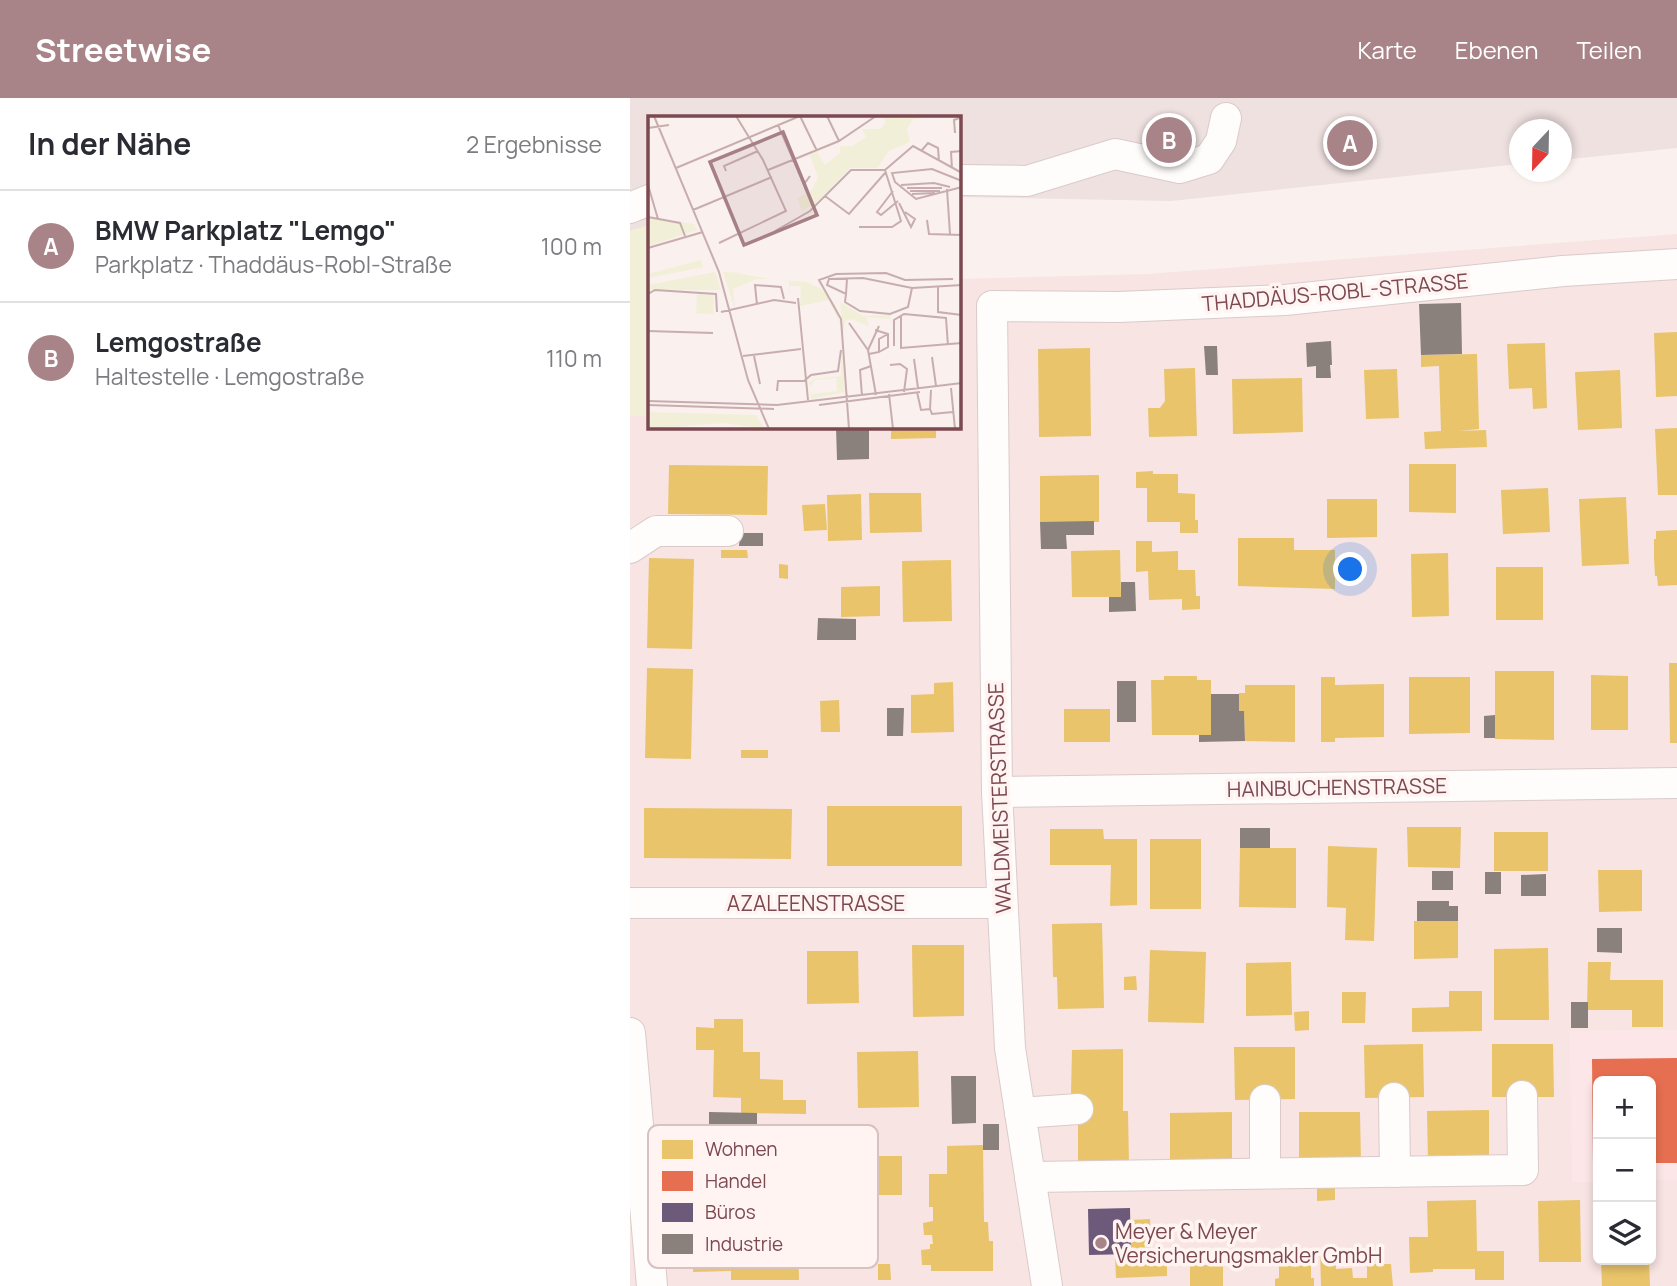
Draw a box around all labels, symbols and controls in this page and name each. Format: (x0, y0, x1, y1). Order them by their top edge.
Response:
text: Streetwise (35, 27, 211, 72)
text: Karte (1357, 33, 1417, 66)
text: Ebenen (1455, 33, 1538, 66)
text: Teilen (1576, 33, 1642, 66)
pin: B (1146, 114, 1192, 166)
inset map (648, 116, 961, 429)
pin: A (1327, 117, 1373, 169)
north arrow (1509, 119, 1572, 182)
text: In der Nähe (28, 123, 191, 164)
text: 2 Ergebnisse (466, 128, 602, 160)
text: BMW Parkplatz "Lemgo" (95, 212, 397, 248)
text: A (43, 230, 59, 262)
text: 100 m (541, 230, 602, 262)
text: Parkplatz · Thaddäus-Robl-Straße (95, 248, 452, 280)
street label: THADDÄUS-ROBL-STRASSE (1201, 266, 1469, 318)
text: Lemgostraße (95, 324, 262, 360)
text: B (44, 342, 58, 374)
text: 110 m (546, 342, 602, 374)
text: Haltestelle · Lemgostraße (95, 360, 365, 392)
your location (1333, 552, 1367, 586)
street label: WALDMEISTERSTRASSE (981, 682, 1017, 914)
street label: HAINBUCHENSTRASSE (1227, 771, 1447, 803)
street label: AZALEENSTRASSE (727, 889, 905, 917)
map controls (1593, 1076, 1656, 1265)
button: + (1593, 1076, 1656, 1139)
legend (648, 1125, 878, 1268)
text: Wohnen (705, 1136, 778, 1162)
button: − (1593, 1139, 1656, 1202)
text: Handel (705, 1168, 767, 1194)
text: Büros (705, 1199, 756, 1225)
button: layers (1593, 1202, 1656, 1265)
place label: Meyer & Meyer Versicherungsmakler GmbH (1115, 1217, 1382, 1269)
text: Industrie (705, 1231, 783, 1257)
marker: Meyer & Meyer Versicherungsmakler GmbH (1093, 1235, 1109, 1251)

